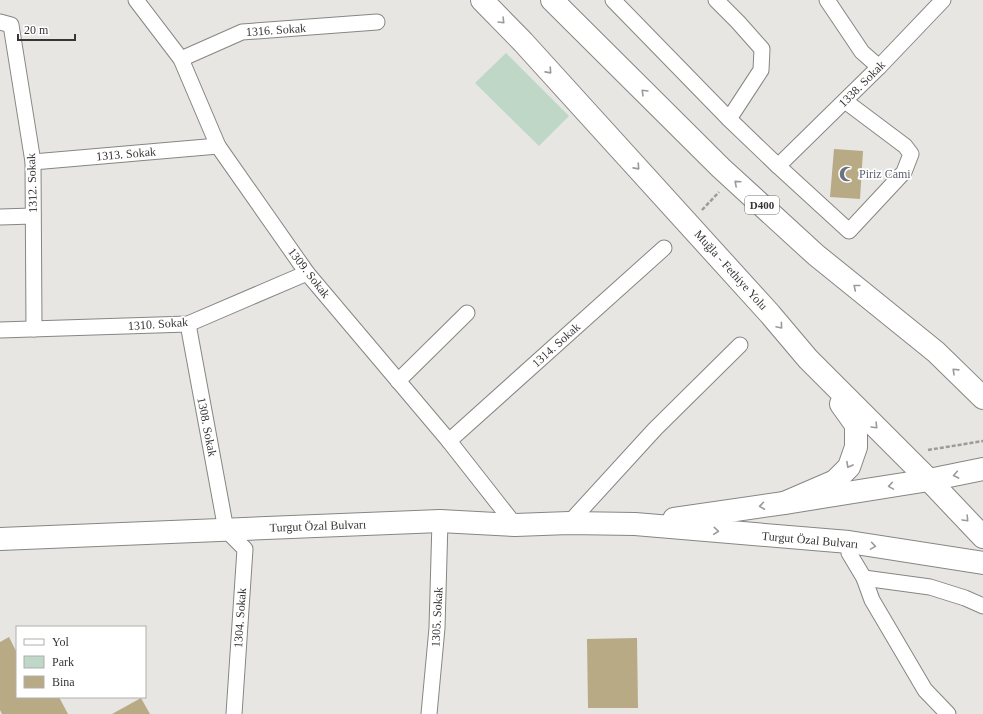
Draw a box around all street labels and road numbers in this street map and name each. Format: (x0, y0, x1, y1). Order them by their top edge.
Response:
street label: 1316. Sokak (246, 21, 306, 39)
street label: 1338. Sokak (836, 58, 888, 110)
street label: 1313. Sokak (96, 144, 156, 164)
street label: 1312. Sokak (24, 153, 40, 213)
road number: D400 (745, 196, 779, 214)
street label: Muğla - Fethiye Yolu (691, 227, 771, 313)
street label: 1309. Sokak (285, 245, 333, 301)
street label: 1310. Sokak (128, 315, 188, 333)
street label: 1314. Sokak (529, 320, 583, 370)
street label: 1308. Sokak (194, 396, 220, 458)
street label: Turgut Özal Bulvarı (269, 517, 367, 535)
street label: Turgut Özal Bulvarı (761, 529, 859, 551)
street label: 1305. Sokak (428, 587, 446, 647)
street label: 1304. Sokak (231, 588, 249, 648)

